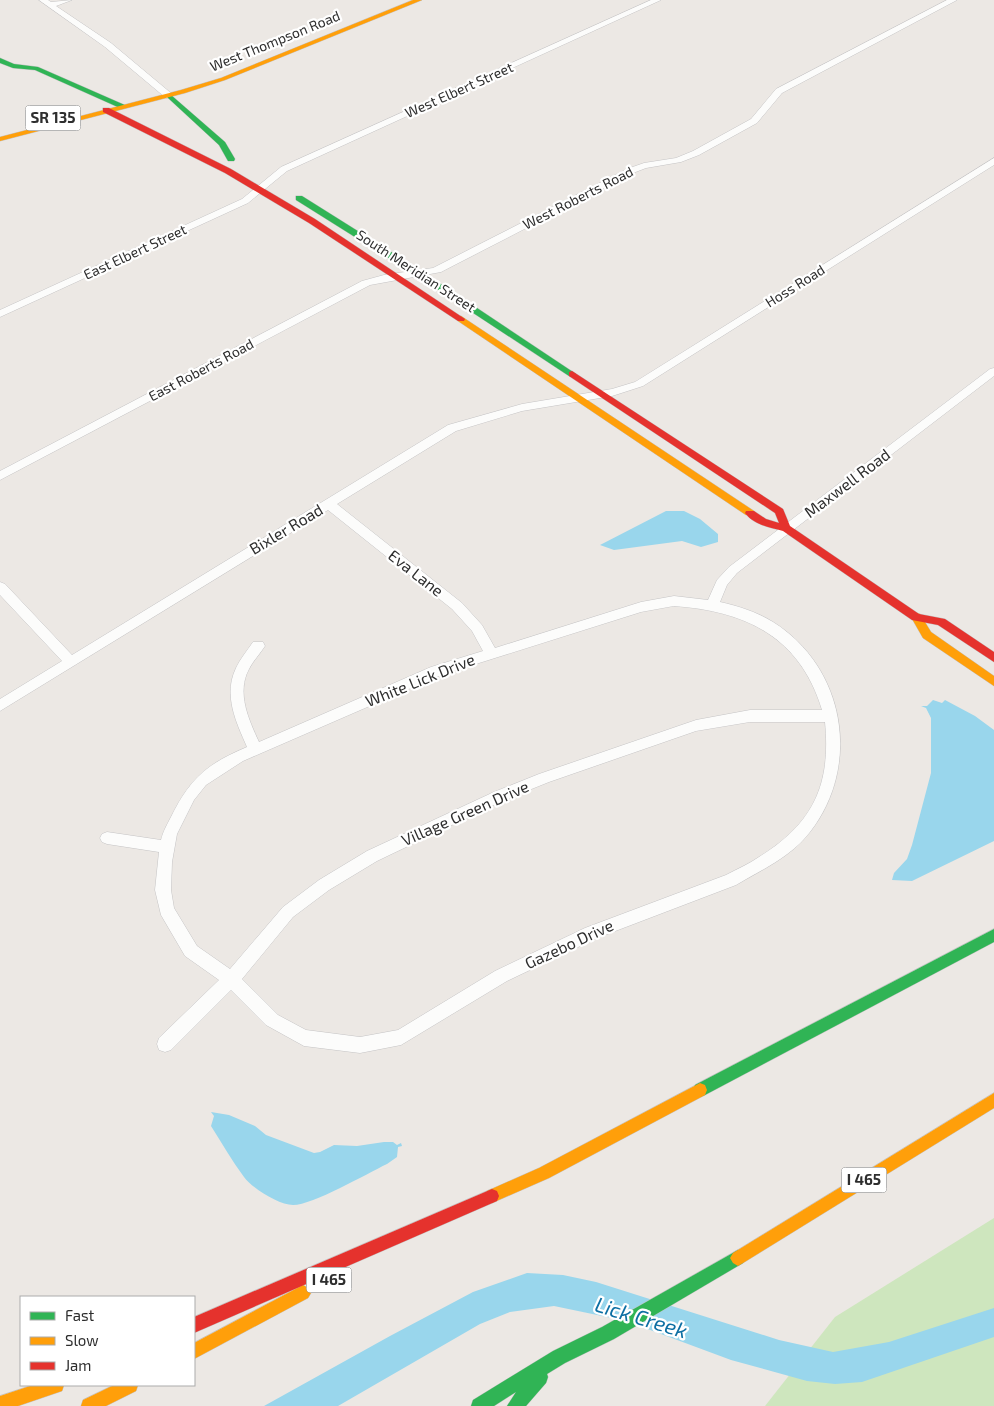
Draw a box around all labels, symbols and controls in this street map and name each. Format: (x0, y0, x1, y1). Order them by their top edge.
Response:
street label: West Thompson Road (207, 7, 342, 74)
street label: West Elbert Street (402, 58, 516, 121)
road number: SR 135 (26, 106, 80, 130)
street label: West Roberts Road (520, 162, 636, 233)
street label: East Elbert Street (81, 220, 189, 283)
street label: South Meridian Street (354, 226, 479, 315)
street label: Hoss Road (762, 261, 828, 311)
street label: East Roberts Road (145, 335, 256, 404)
street label: Maxwell Road (800, 444, 893, 521)
street label: Bixler Road (246, 499, 326, 558)
street label: Eva Lane (385, 545, 448, 600)
street label: White Lick Drive (362, 649, 477, 710)
street label: Village Green Drive (398, 776, 531, 849)
street label: Gazebo Drive (522, 915, 616, 972)
road number: I 465 (842, 1168, 886, 1192)
road number: I 465 (306, 1268, 352, 1292)
water label: Lick Creek (592, 1291, 691, 1342)
legend (20, 1296, 195, 1386)
text: Fast (65, 1306, 95, 1324)
text: Slow (65, 1331, 99, 1349)
text: Jam (65, 1356, 91, 1374)

